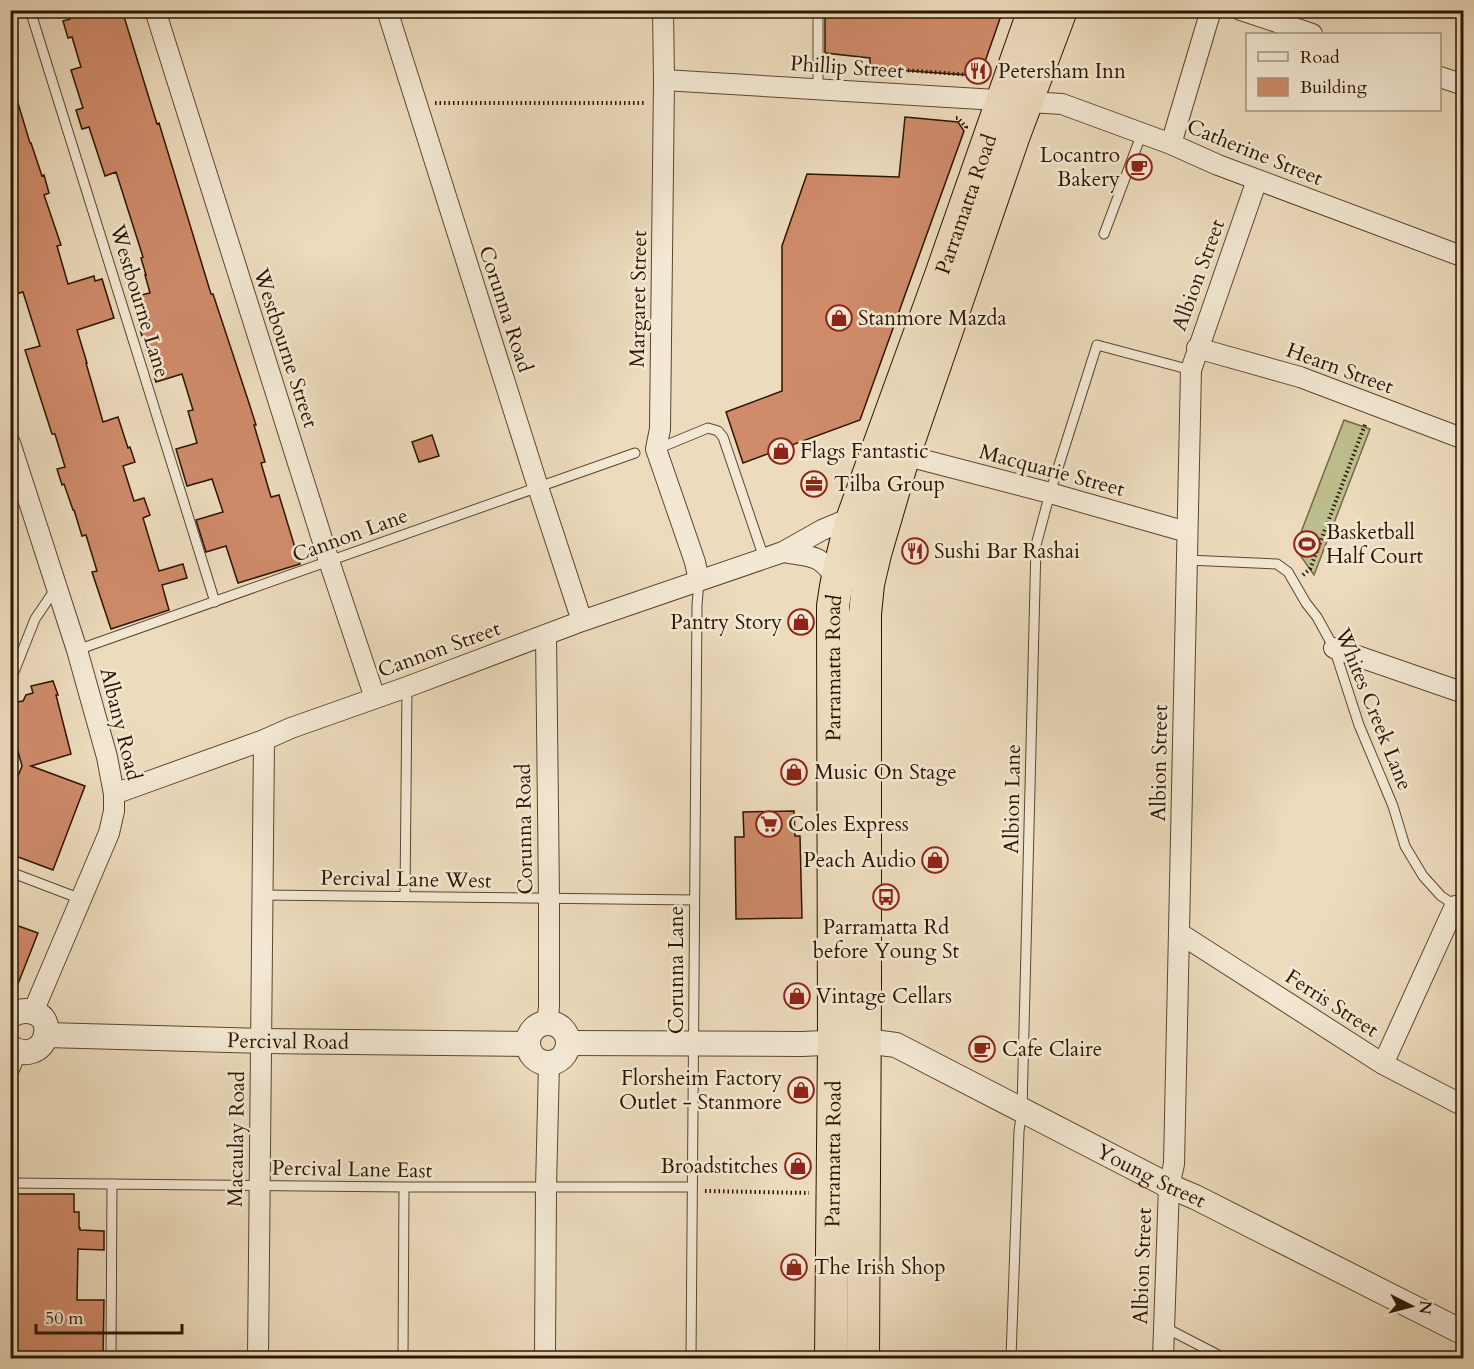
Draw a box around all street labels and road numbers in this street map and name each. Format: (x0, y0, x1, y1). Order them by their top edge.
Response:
street label: Phillip Street (789, 49, 905, 86)
street label: Catherine Street (1183, 112, 1327, 193)
street label: Parramatta Road (928, 130, 1004, 278)
street label: Albion Street (1165, 215, 1232, 335)
street label: Westbourne Lane (102, 220, 177, 381)
street label: Margaret Street (623, 230, 654, 368)
street label: Corunna Road (471, 242, 540, 376)
street label: Westbourne Street (246, 264, 325, 432)
street label: Hearn Street (1282, 336, 1398, 401)
street label: Macquarie Street (976, 437, 1128, 504)
street label: Cannon Lane (288, 501, 412, 570)
street label: Parramatta Road (819, 593, 849, 742)
street label: Cannon Street (374, 614, 505, 685)
street label: Whites Creek Lane (1327, 623, 1419, 795)
street label: Albany Road (92, 665, 149, 784)
street label: Albion Street (1144, 704, 1175, 822)
street label: Albion Lane (997, 744, 1028, 854)
street label: Corunna Road (509, 763, 540, 895)
street label: Percival Lane West (320, 864, 492, 895)
street label: Corunna Lane (662, 906, 691, 1034)
street label: Ferris Street (1279, 962, 1384, 1045)
street label: Percival Road (227, 1026, 349, 1057)
street label: Macaulay Road (221, 1071, 252, 1207)
street label: Parramatta Road (818, 1080, 849, 1228)
street label: Young Street (1091, 1137, 1211, 1215)
street label: Percival Lane East (272, 1154, 433, 1185)
street label: Albion Street (1126, 1207, 1159, 1325)

